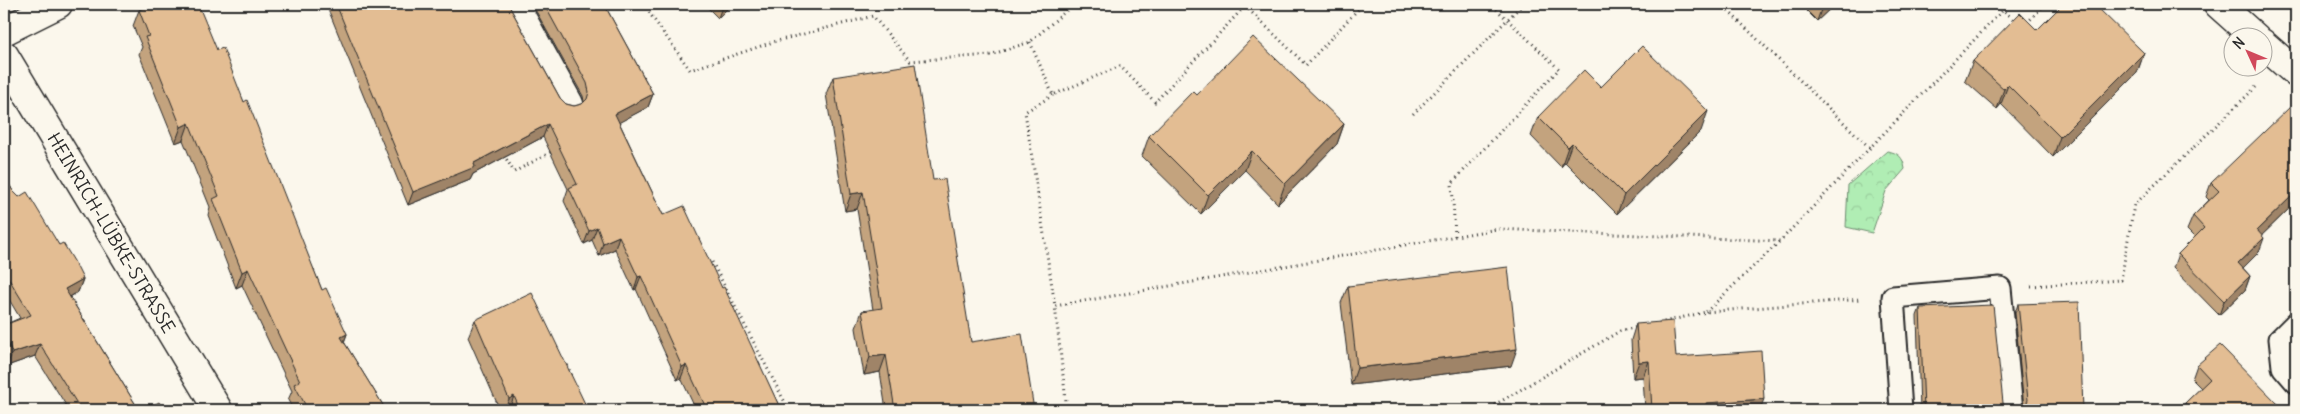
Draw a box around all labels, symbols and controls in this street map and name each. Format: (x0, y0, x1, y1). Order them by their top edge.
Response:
north arrow (2222, 28, 2272, 78)
text: N (2229, 33, 2248, 53)
street label: HEINRICH-LÜBKE-STRASSE (42, 128, 180, 337)

